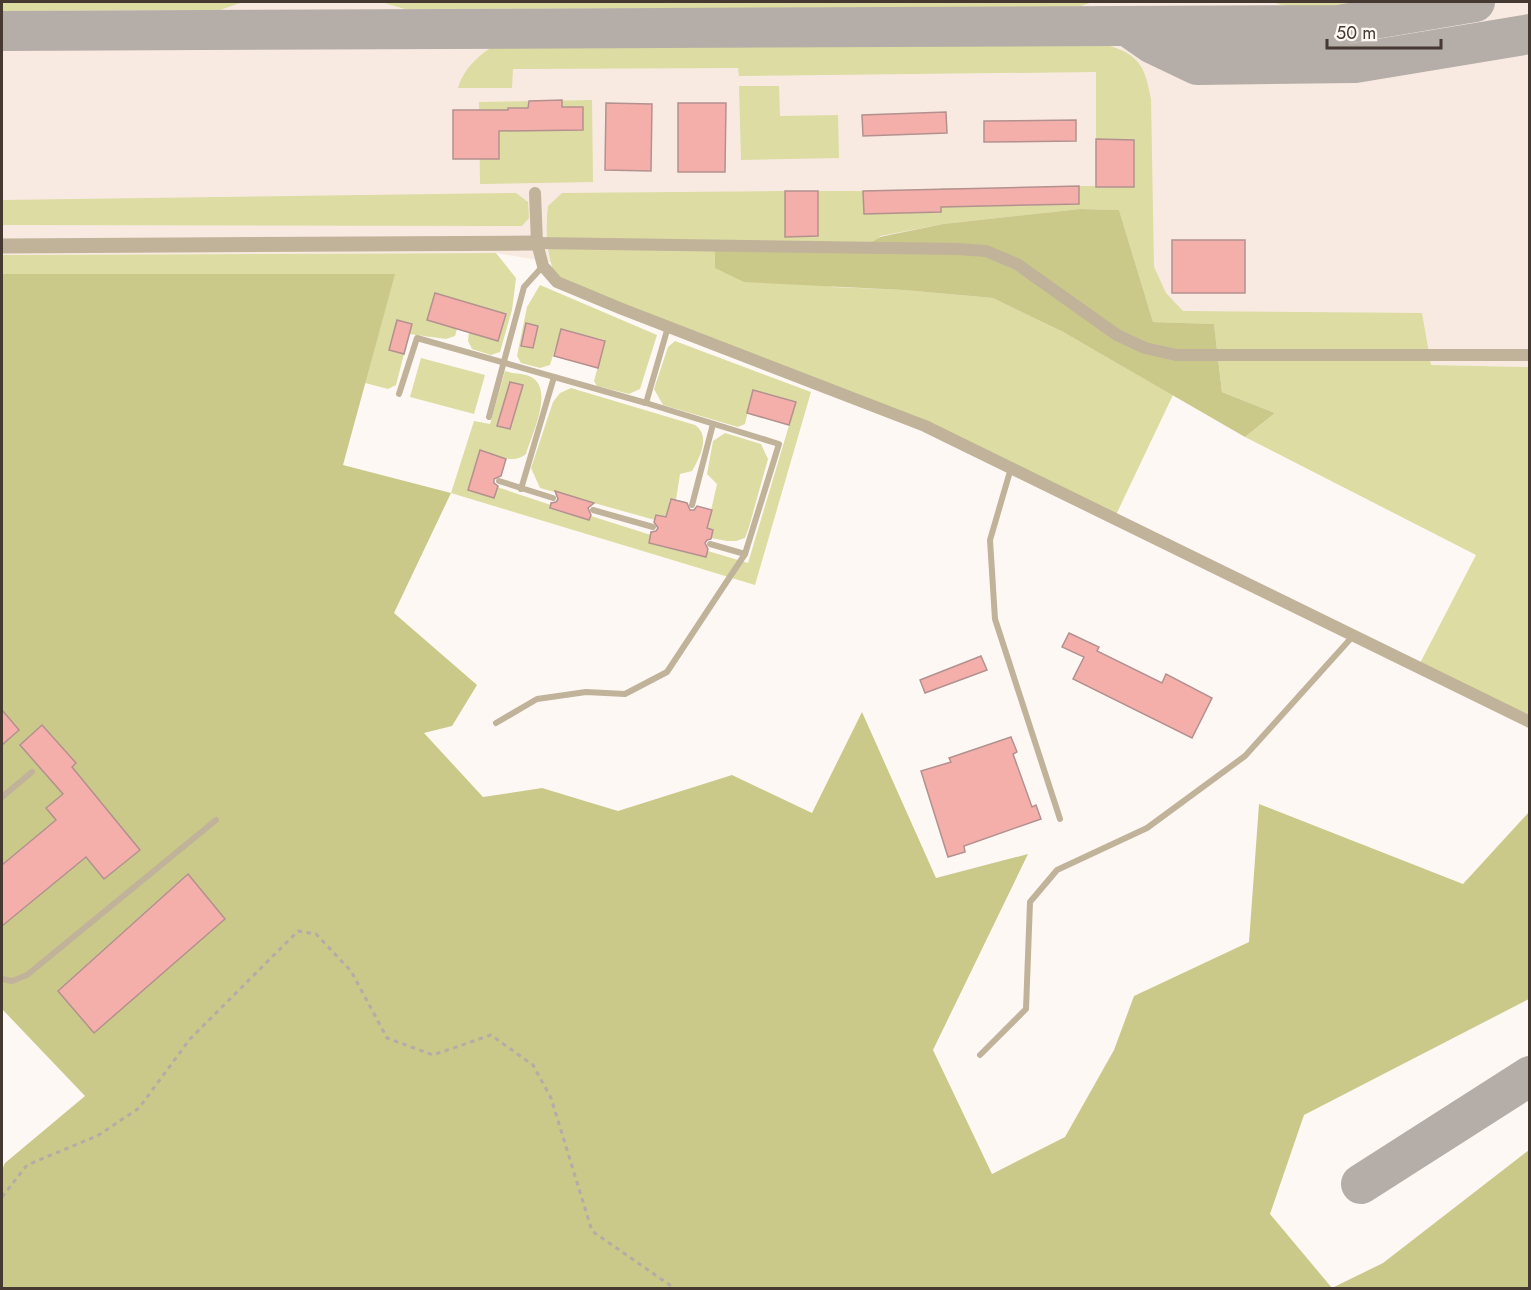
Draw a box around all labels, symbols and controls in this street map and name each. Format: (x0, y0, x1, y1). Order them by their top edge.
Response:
scale bar (1327, 12, 1441, 50)
text: 50 m (1336, 20, 1376, 46)

